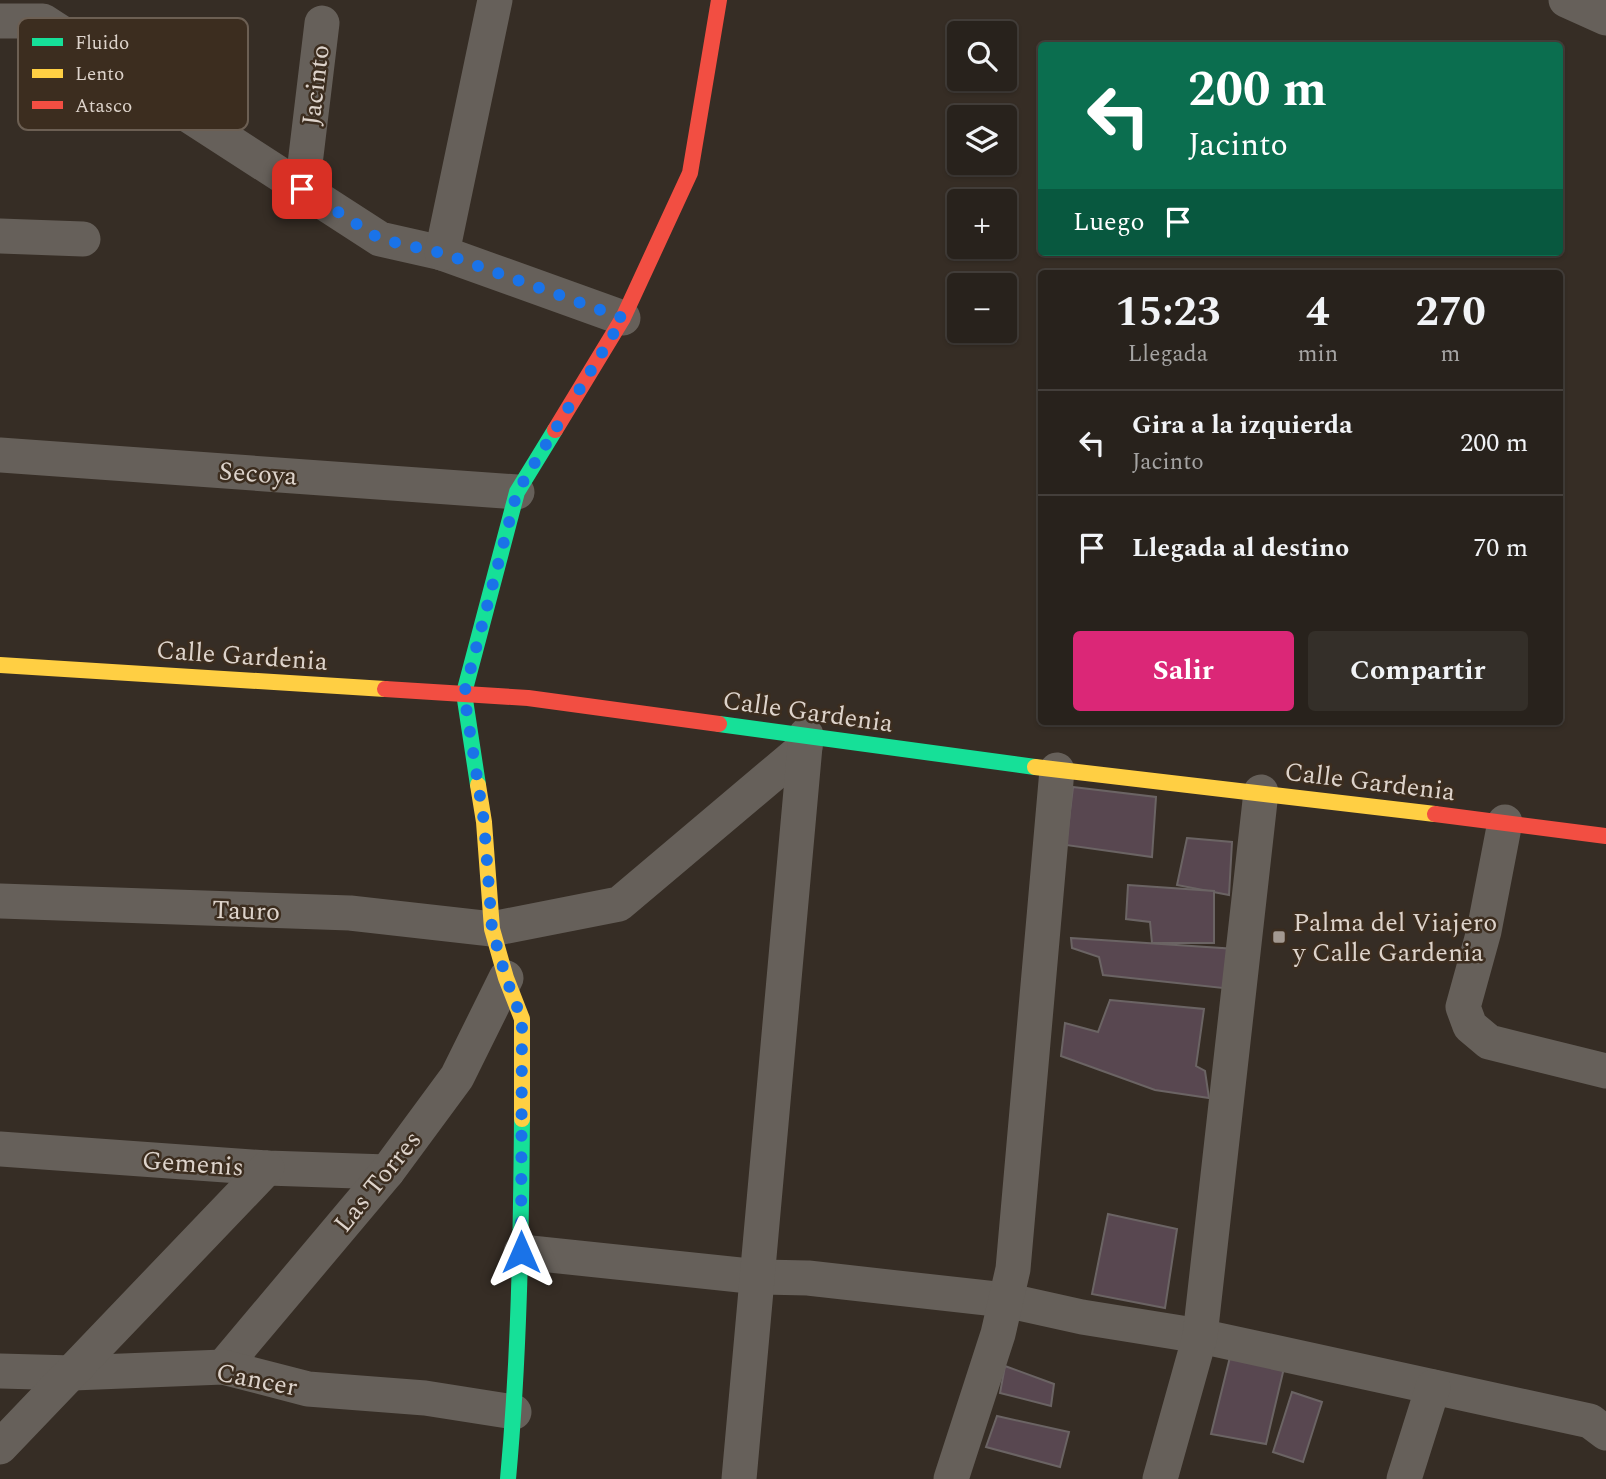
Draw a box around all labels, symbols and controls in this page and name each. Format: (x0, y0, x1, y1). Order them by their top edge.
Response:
legend (18, 18, 248, 130)
map controls (947, 21, 1017, 343)
button: search (947, 21, 1017, 91)
text: Fluido (75, 29, 129, 58)
street label: Jacinto (291, 42, 341, 128)
text: 200 m (1188, 53, 1327, 128)
text: Lento (75, 60, 124, 89)
icon: left (1073, 70, 1164, 161)
text: Atasco (75, 92, 132, 121)
button: layers (947, 105, 1017, 175)
text: Jacinto (1188, 121, 1288, 170)
pin (272, 159, 332, 219)
icon: arrive (283, 170, 321, 208)
button: + (947, 189, 1017, 259)
text: Luego (1073, 202, 1145, 242)
icon: arrive (1159, 203, 1197, 241)
button: − (947, 273, 1017, 343)
text: 15:23 (1115, 281, 1221, 344)
text: 4 (1306, 281, 1330, 344)
text: 270 (1415, 281, 1486, 344)
text: Llegada (1128, 337, 1208, 372)
text: min (1298, 337, 1338, 372)
text: m (1441, 337, 1460, 372)
text: Gira a la izquierda (1132, 405, 1353, 445)
text: 200 m (1460, 423, 1528, 463)
icon: left (1073, 424, 1111, 462)
text: Jacinto (1132, 445, 1204, 480)
street label: Secoya (217, 451, 299, 497)
text: Llegada al destino (1132, 528, 1349, 568)
text: 70 m (1473, 528, 1528, 568)
icon: arrive (1073, 529, 1111, 567)
street label: Calle Gardenia (155, 630, 329, 682)
button: Salir (1073, 631, 1294, 711)
button: Compartir (1308, 631, 1528, 711)
street label: Calle Gardenia (720, 680, 896, 744)
street label: Calle Gardenia (1282, 752, 1458, 812)
street label: Tauro (211, 890, 281, 932)
place label: Palma del Viajero y Calle Gardenia (1292, 903, 1497, 973)
marker: Palma del Viajero y Calle Gardenia (1271, 929, 1287, 945)
street label: Las Torres (324, 1122, 432, 1241)
street label: Gemenis (141, 1140, 245, 1188)
position arrow (484, 1215, 558, 1289)
street label: Cancer (213, 1353, 301, 1407)

